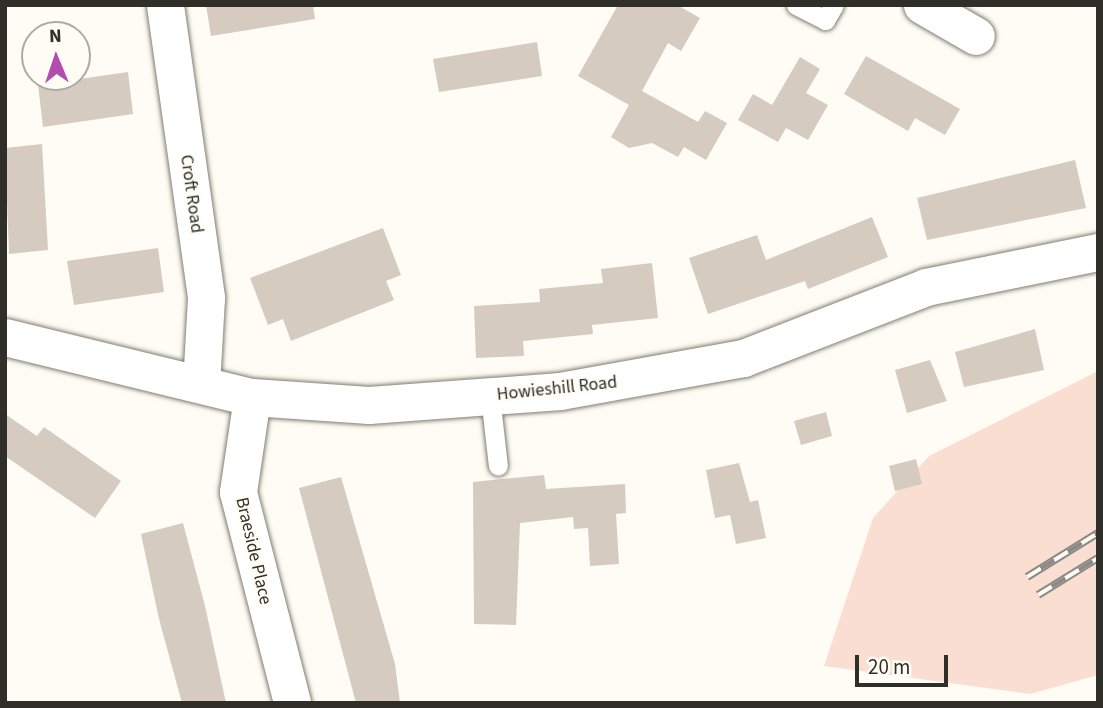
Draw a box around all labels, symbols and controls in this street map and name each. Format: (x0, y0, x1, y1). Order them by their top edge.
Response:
north arrow (21, 21, 91, 91)
text: N (49, 23, 62, 50)
street label: Croft Road (175, 153, 207, 235)
street label: Howieshill Road (496, 372, 618, 406)
street label: Braeside Place (230, 495, 276, 607)
scale bar (858, 642, 951, 686)
text: 20 m (868, 652, 910, 682)

